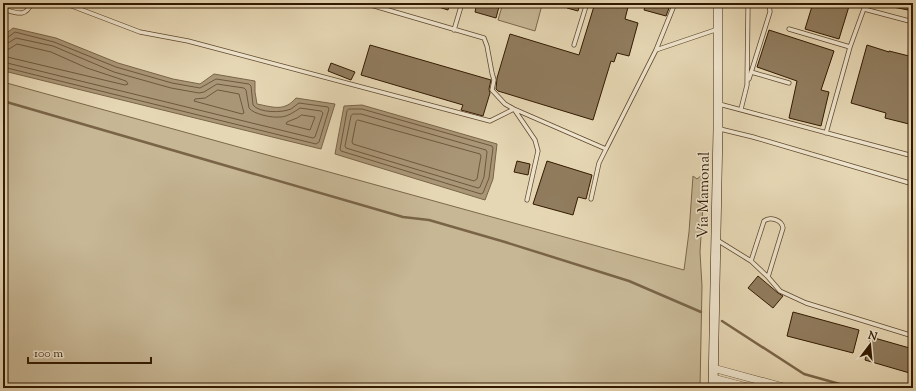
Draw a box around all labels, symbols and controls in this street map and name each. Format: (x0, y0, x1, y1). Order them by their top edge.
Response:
street label: Vía Mamonal (693, 151, 716, 239)
north arrow (850, 325, 890, 365)
text: N (865, 327, 879, 345)
scale bar (28, 339, 151, 365)
text: 100 m (34, 345, 63, 363)

